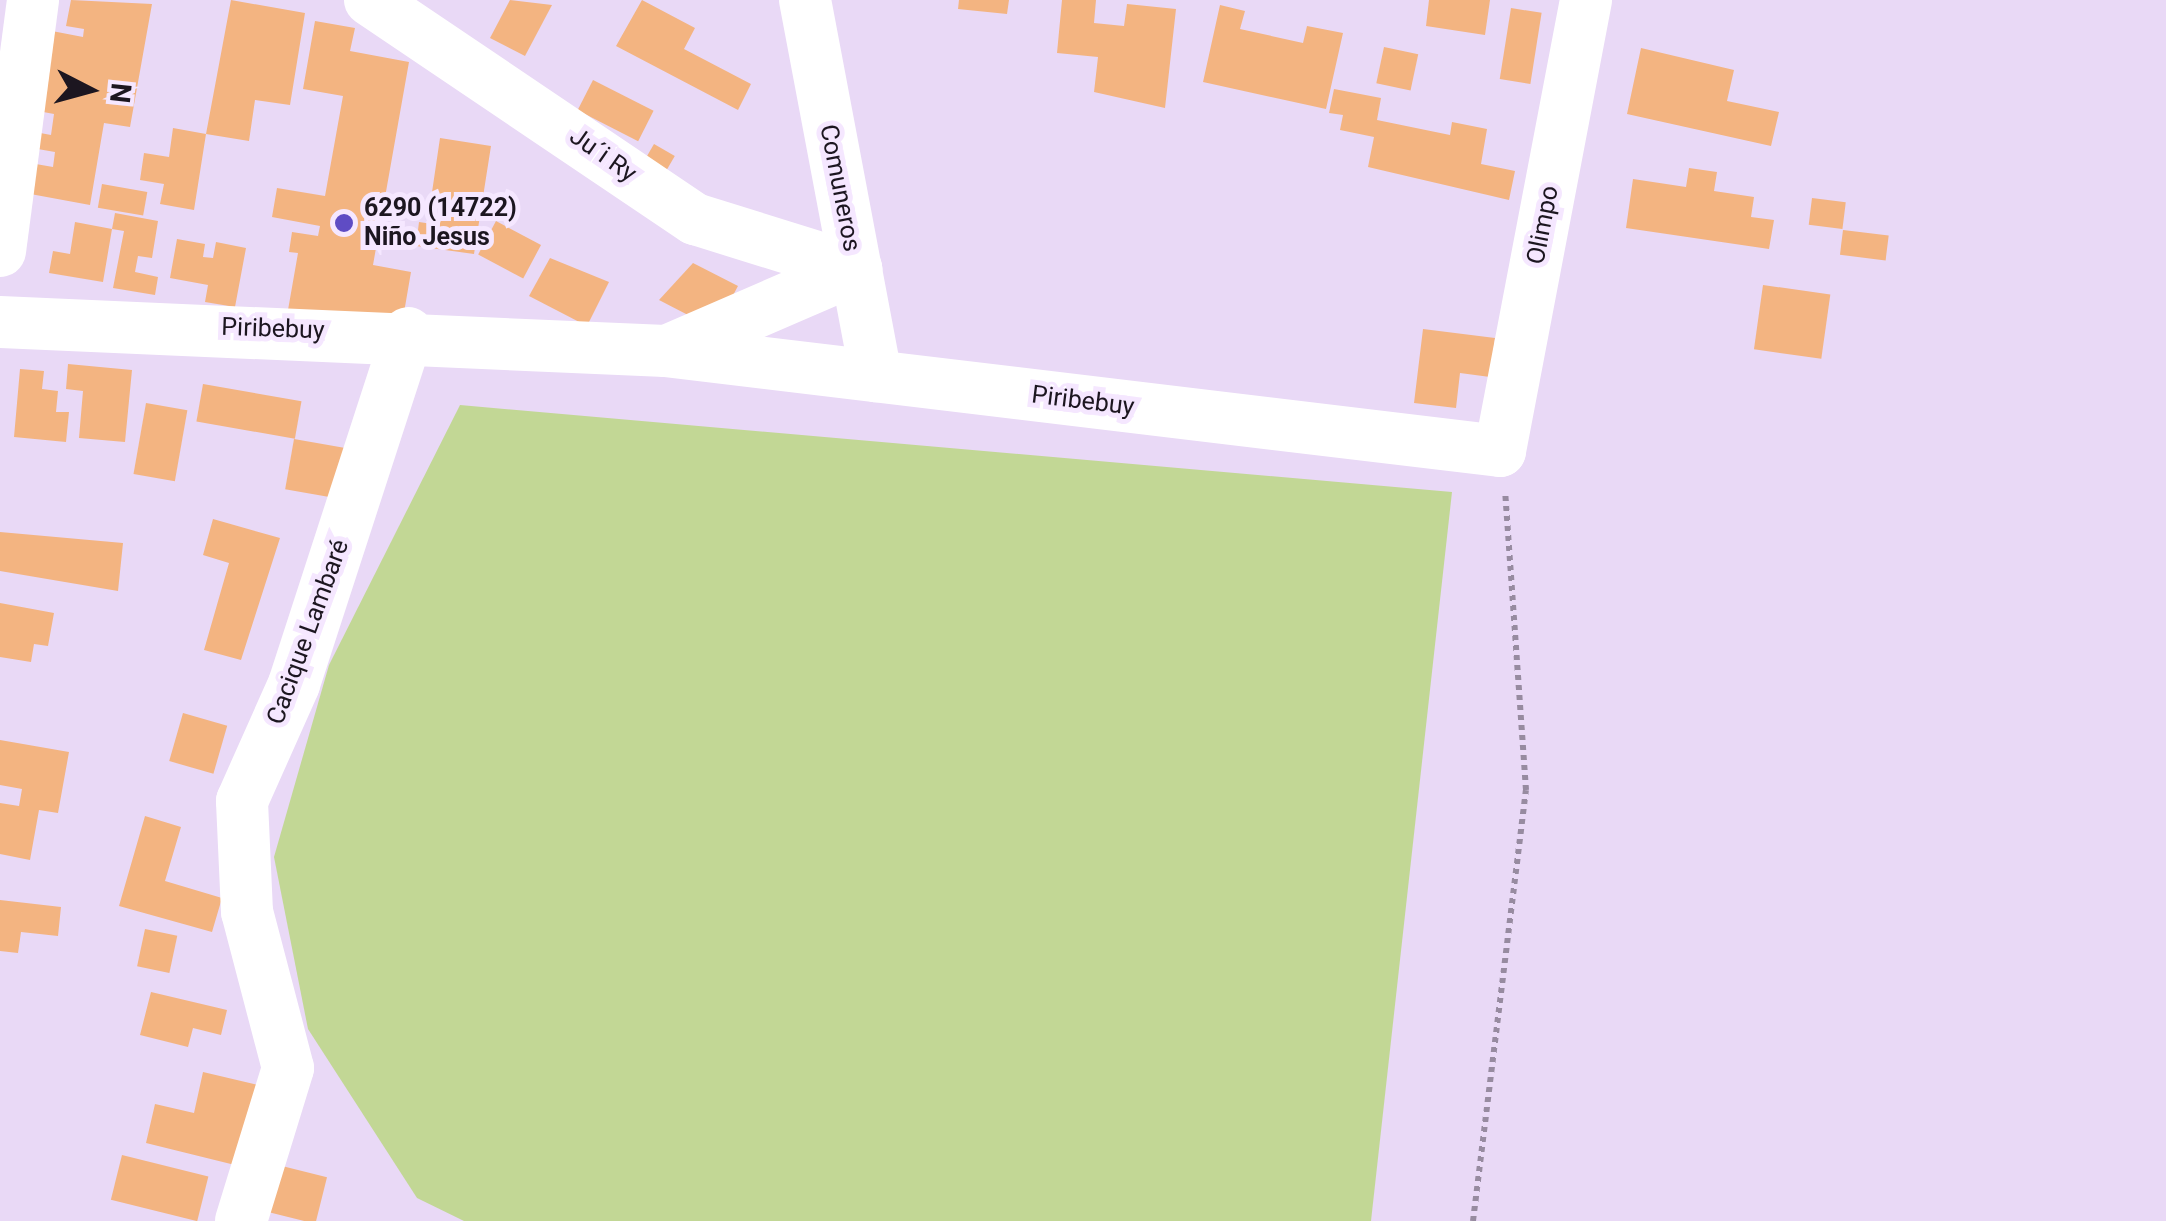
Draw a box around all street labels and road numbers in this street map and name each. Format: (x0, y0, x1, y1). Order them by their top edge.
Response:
street label: Ju´i Ry (564, 121, 642, 189)
street label: Comuneros (813, 122, 867, 254)
street label: Olimpo (1521, 183, 1565, 267)
street label: Piribebuy (221, 312, 325, 346)
street label: Piribebuy (1030, 380, 1136, 422)
street label: Cacique Lambaré (261, 535, 355, 729)

